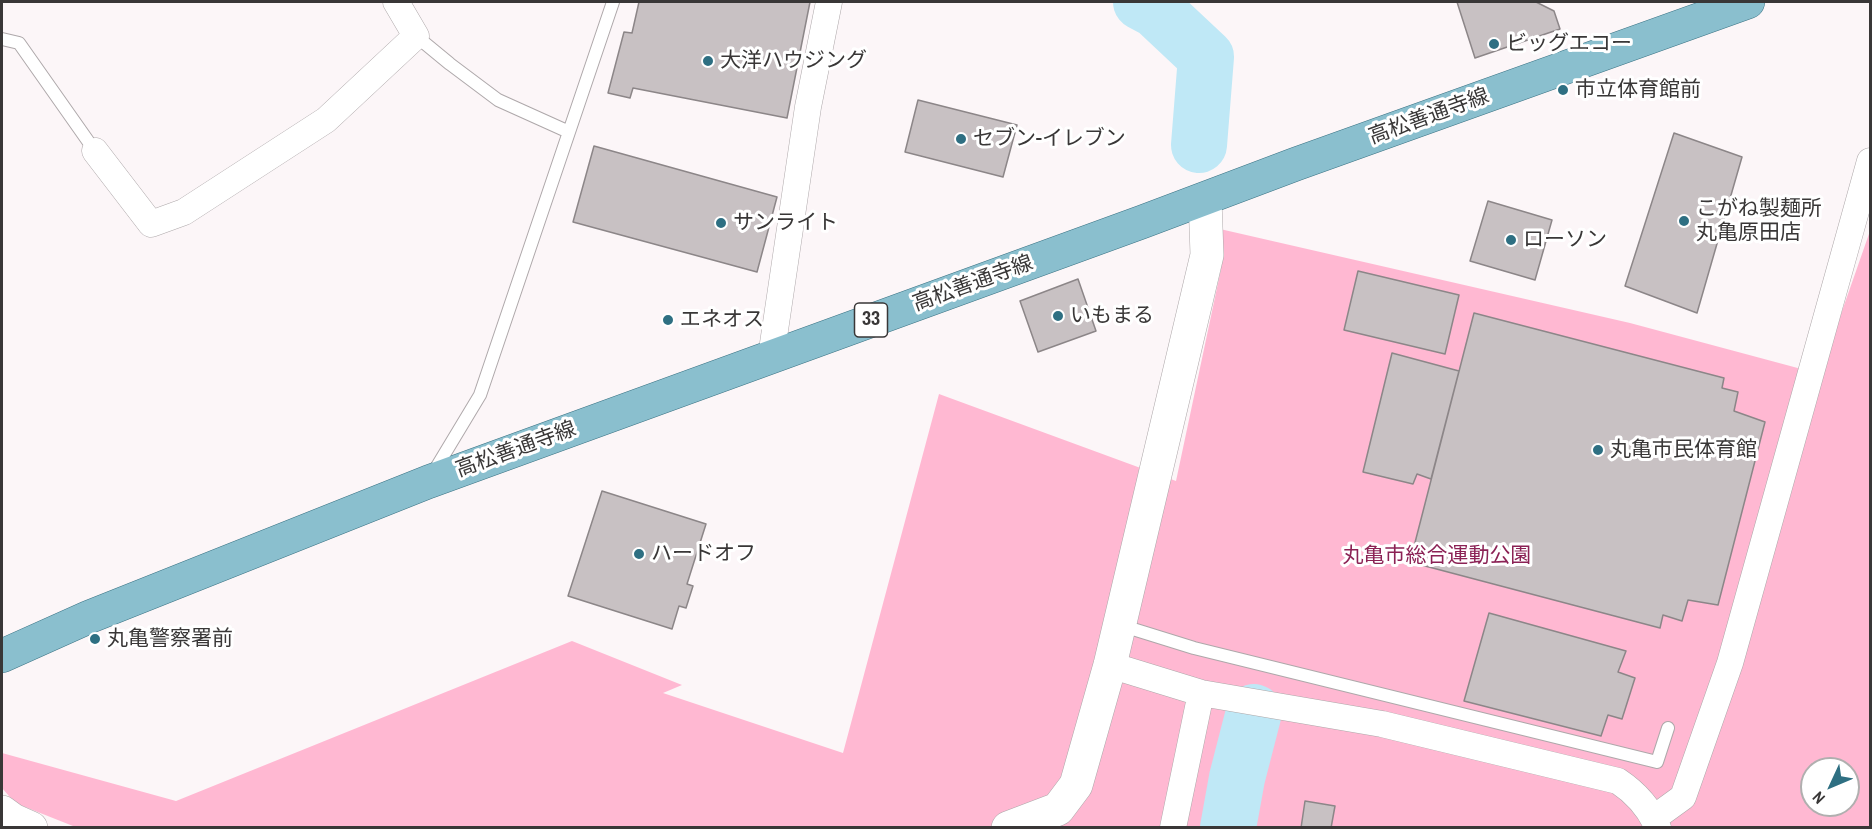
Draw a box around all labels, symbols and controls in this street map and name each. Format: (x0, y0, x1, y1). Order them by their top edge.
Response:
place label: ビッグエコー (1506, 31, 1632, 57)
marker: ビッグエコー (1487, 37, 1501, 51)
place label: 大洋ハウジング (720, 48, 867, 74)
marker: 大洋ハウジング (701, 54, 715, 68)
place label: 市立体育館前 (1575, 77, 1701, 103)
marker: 市立体育館前 (1556, 83, 1570, 97)
street label: 高松善通寺線 (1365, 84, 1493, 150)
place label: セブン-イレブン (973, 126, 1126, 152)
marker: セブン-イレブン (954, 132, 968, 146)
place label: こがね製麺所 丸亀原田店 (1696, 196, 1822, 246)
place label: サンライト (733, 210, 838, 236)
marker: こがね製麺所 丸亀原田店 (1677, 214, 1691, 228)
marker: サンライト (714, 216, 728, 230)
place label: ローソン (1523, 227, 1607, 253)
marker: ローソン (1504, 233, 1518, 247)
street label: 高松善通寺線 (909, 251, 1037, 317)
road number: 33 (854, 303, 888, 337)
place label: いもまる (1070, 303, 1154, 329)
place label: エネオス (680, 307, 764, 333)
marker: いもまる (1051, 309, 1065, 323)
marker: エネオス (661, 313, 675, 327)
street label: 高松善通寺線 (452, 417, 580, 483)
place label: 丸亀市民体育館 (1610, 437, 1757, 463)
marker: 丸亀市民体育館 (1591, 443, 1605, 457)
place label: ハードオフ (651, 541, 756, 567)
park label: 丸亀市総合運動公園 (1343, 543, 1531, 569)
marker: ハードオフ (632, 547, 646, 561)
place label: 丸亀警察署前 (107, 626, 233, 652)
marker: 丸亀警察署前 (88, 632, 102, 646)
north arrow (1800, 757, 1860, 817)
text: N (1807, 787, 1830, 809)

